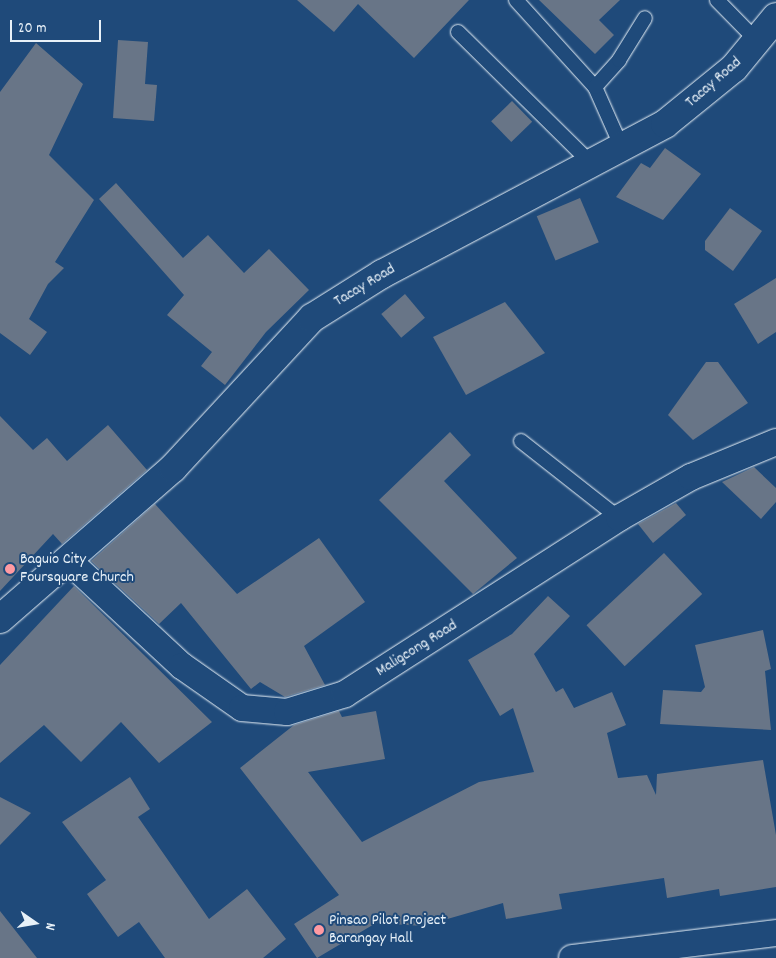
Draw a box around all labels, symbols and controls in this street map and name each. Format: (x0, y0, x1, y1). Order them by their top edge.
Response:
scale bar (12, 10, 104, 42)
text: 20 m (18, 18, 46, 40)
street label: Tacay Road (682, 53, 746, 113)
street label: Tacay Road (331, 260, 399, 312)
place label: Baguio City Foursquare Church (20, 550, 134, 588)
marker: Baguio City Foursquare Church (4, 563, 16, 575)
street label: Maligcong Road (373, 616, 461, 682)
north arrow (10, 898, 60, 948)
place label: Pinsao Pilot Project Barangay Hall (329, 911, 446, 949)
text: N (39, 921, 60, 932)
marker: Pinsao Pilot Project Barangay Hall (313, 924, 325, 936)

